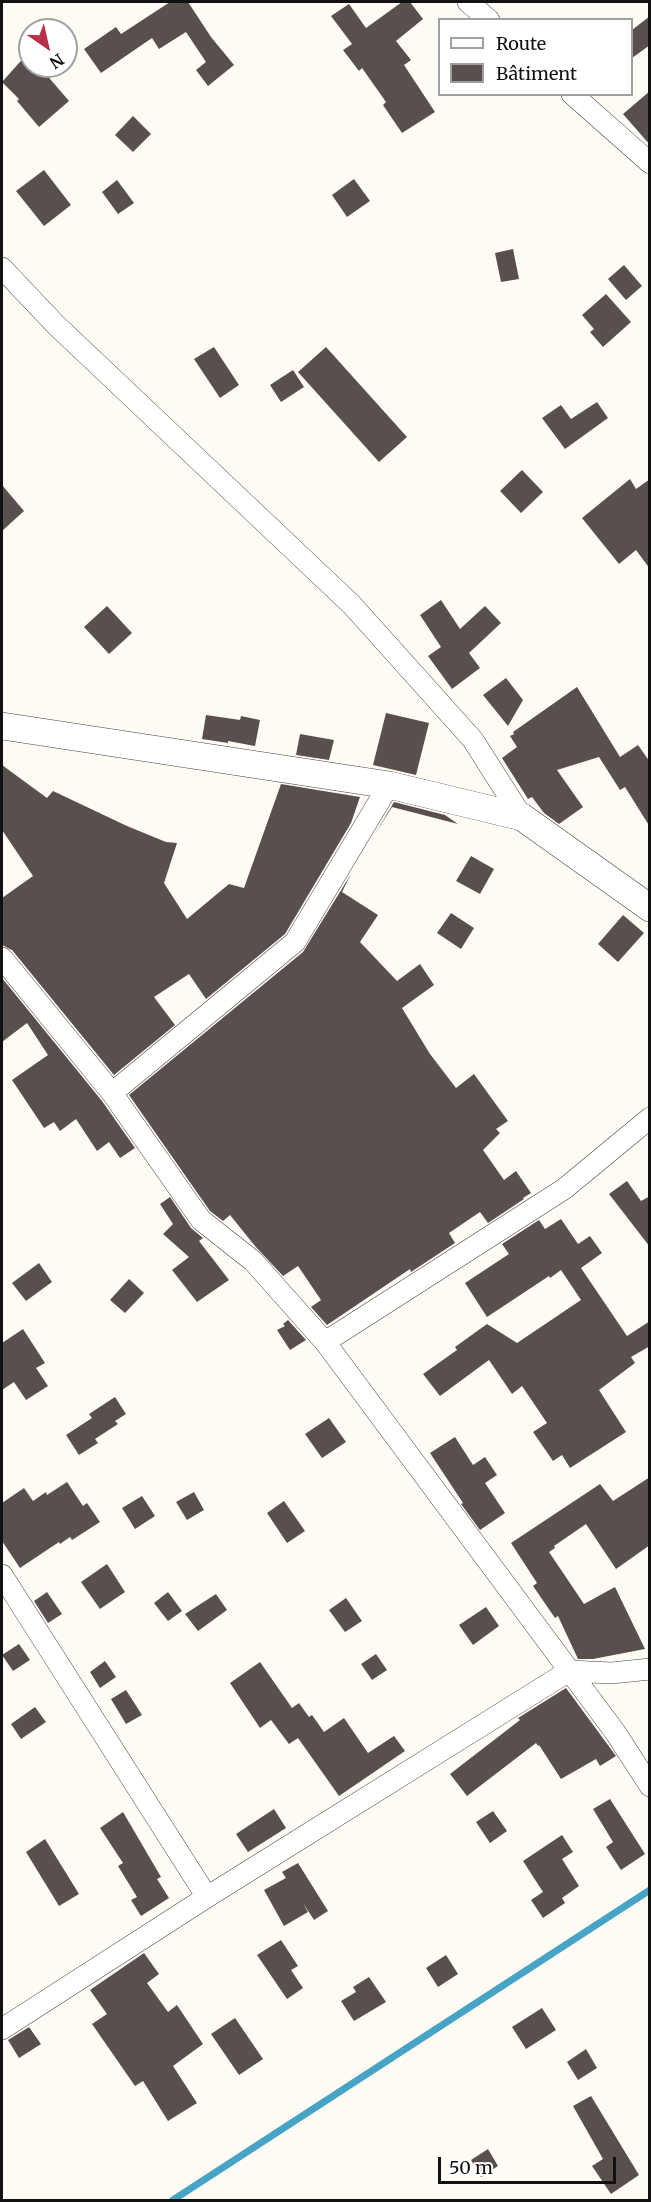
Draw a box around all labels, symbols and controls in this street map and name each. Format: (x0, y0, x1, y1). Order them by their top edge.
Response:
north arrow (18, 18, 78, 78)
legend (438, 18, 633, 96)
text: Route (496, 32, 546, 55)
text: N (46, 49, 68, 73)
text: Bâtiment (496, 62, 577, 85)
scale bar (441, 2145, 620, 2183)
text: 50 m (449, 2156, 493, 2179)

